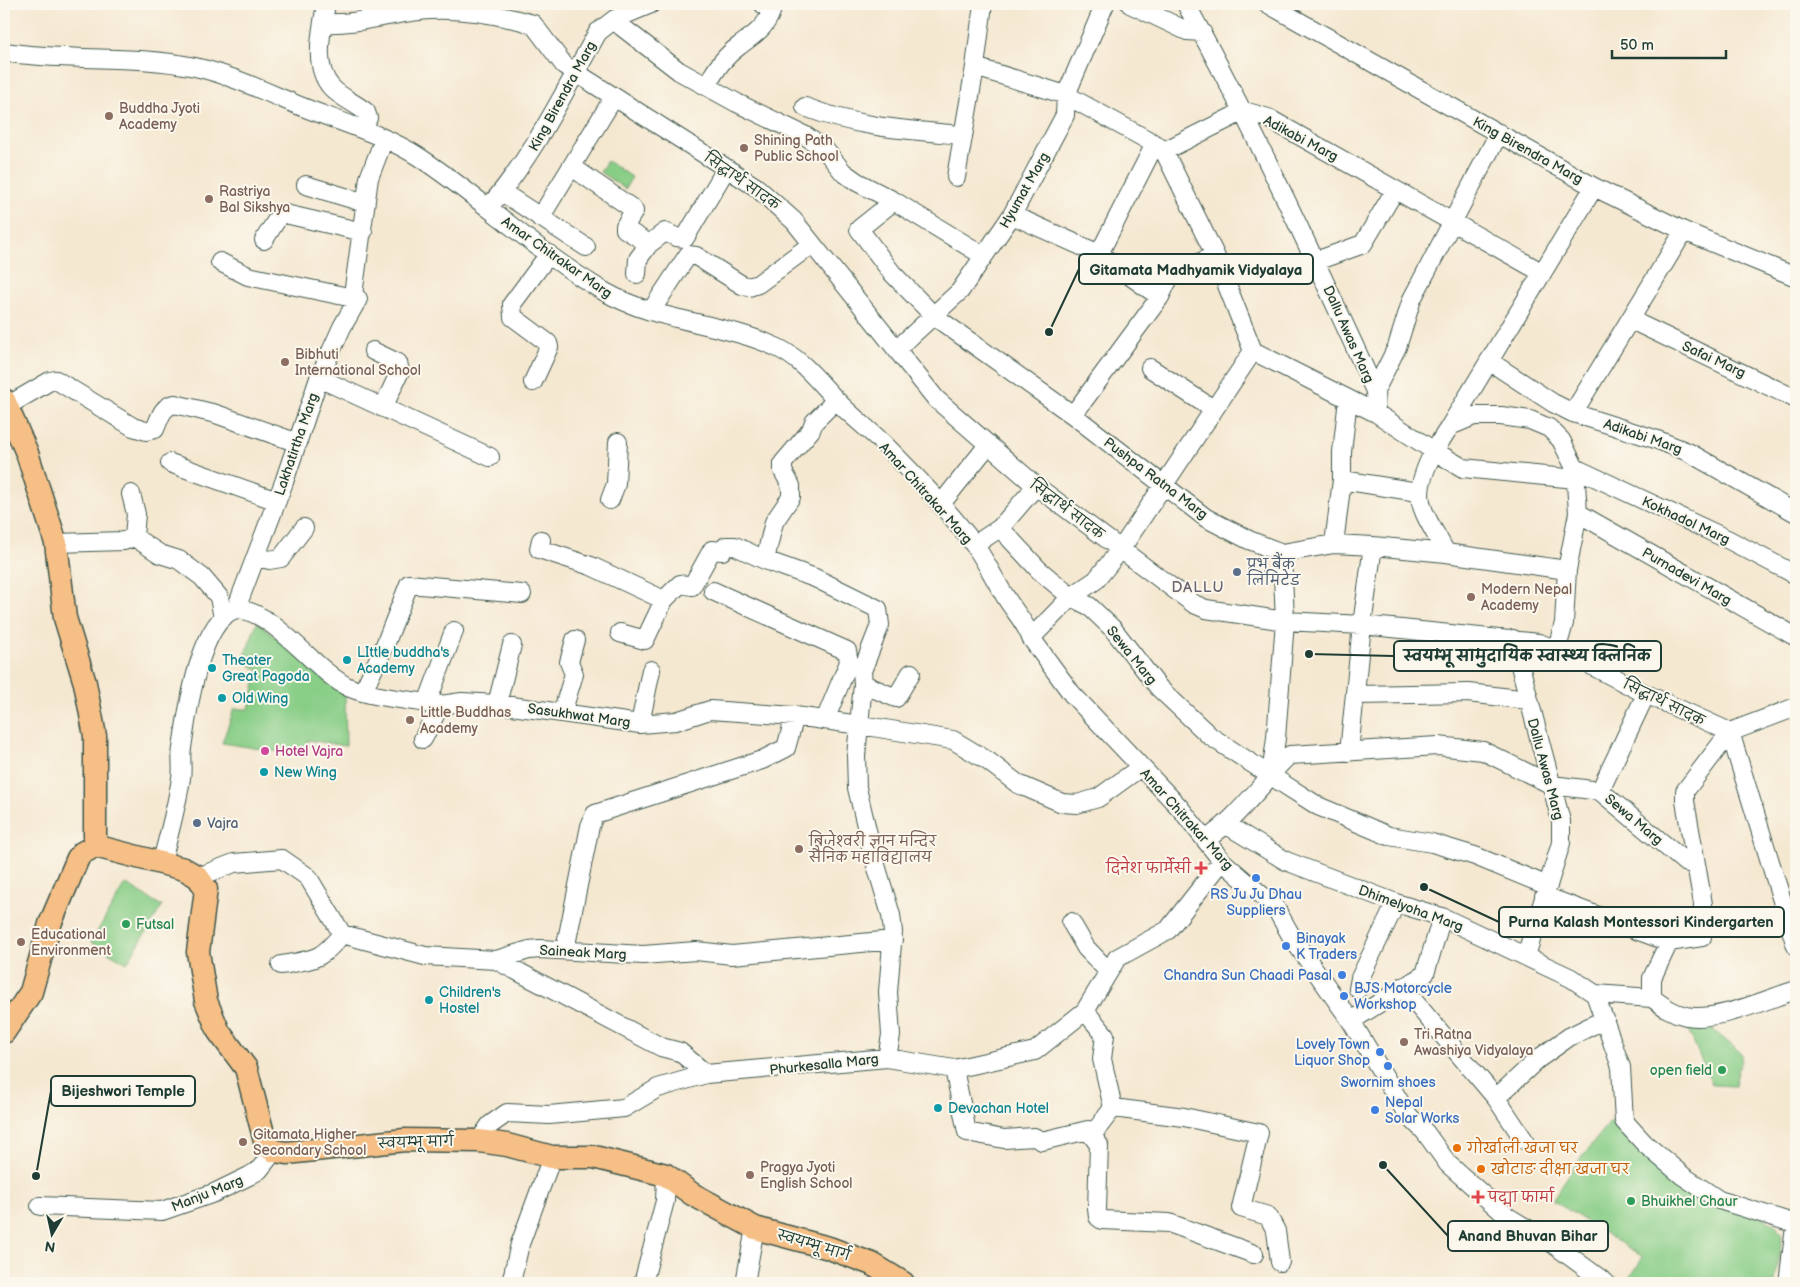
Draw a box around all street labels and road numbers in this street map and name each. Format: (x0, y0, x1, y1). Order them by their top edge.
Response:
street label: King Birendra Marg (525, 38, 600, 154)
street label: Adikabi Marg (1261, 112, 1341, 165)
street label: King Birendra Marg (1470, 113, 1586, 188)
street label: सिद्धार्थ सादक (700, 146, 785, 214)
street label: Hyumat Marg (996, 149, 1053, 231)
street label: Amar Chitrakar Marg (498, 213, 615, 302)
street label: Dallu Awas Marg (1319, 283, 1378, 386)
street label: Safai Marg (1679, 337, 1748, 382)
street label: Lakhatirtha Marg (271, 391, 322, 498)
street label: Adikabi Marg (1601, 415, 1684, 458)
street label: Pushpa Ratna Marg (1100, 434, 1211, 523)
street label: Amar Chitrakar Marg (875, 439, 976, 548)
street label: सिद्धार्थ सादक (1026, 473, 1110, 543)
street label: Kokhadol Marg (1639, 493, 1732, 548)
street label: Purnadevi Marg (1639, 544, 1734, 609)
street label: Sewa Marg (1103, 623, 1160, 688)
street label: सिद्धार्थ सादक (1619, 672, 1710, 730)
street label: Sasukhwat Marg (526, 700, 631, 731)
street label: Dallu Awas Marg (1524, 716, 1567, 822)
street label: Amar Chitrakar Marg (1136, 765, 1237, 874)
street label: Sewa Marg (1601, 790, 1666, 849)
street label: Dhimelyoha Marg (1356, 882, 1466, 935)
street label: Saineak Marg (539, 942, 627, 963)
street label: Phurkesalla Marg (769, 1050, 880, 1079)
street label: स्वयम्भू मार्ग (377, 1130, 456, 1155)
street label: Manju Marg (169, 1171, 245, 1216)
street label: स्वयम्भू मार्ग (773, 1223, 855, 1268)

